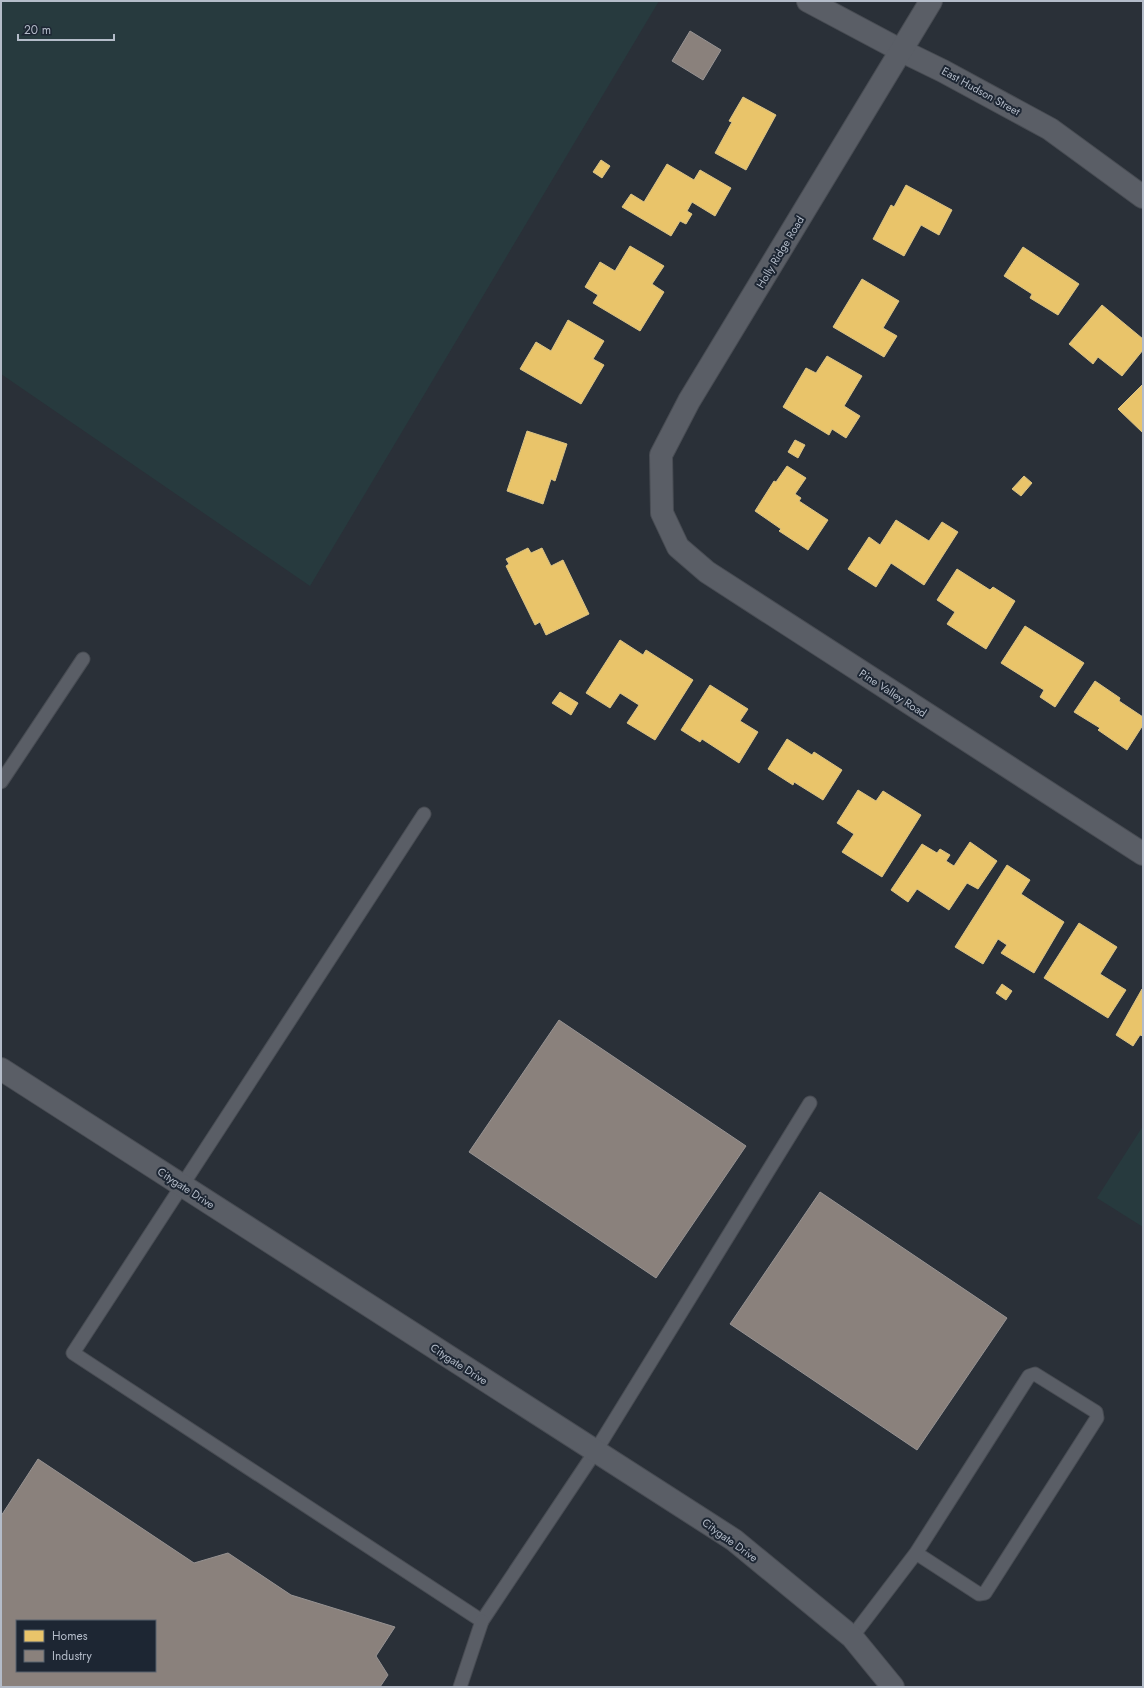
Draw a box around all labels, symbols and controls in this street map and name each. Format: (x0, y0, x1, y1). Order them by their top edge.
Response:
scale bar (18, 16, 114, 42)
text: 20 m (24, 21, 51, 39)
street label: East Hudson Street (939, 63, 1023, 119)
street label: Holly Ridge Road (752, 213, 808, 291)
street label: Pine Valley Road (856, 665, 930, 721)
street label: Citygate Drive (154, 1163, 218, 1213)
street label: Citygate Drive (427, 1339, 491, 1389)
street label: Citygate Drive (699, 1514, 761, 1566)
legend (16, 1620, 156, 1672)
text: Homes (52, 1627, 88, 1645)
text: Industry (52, 1647, 93, 1665)

